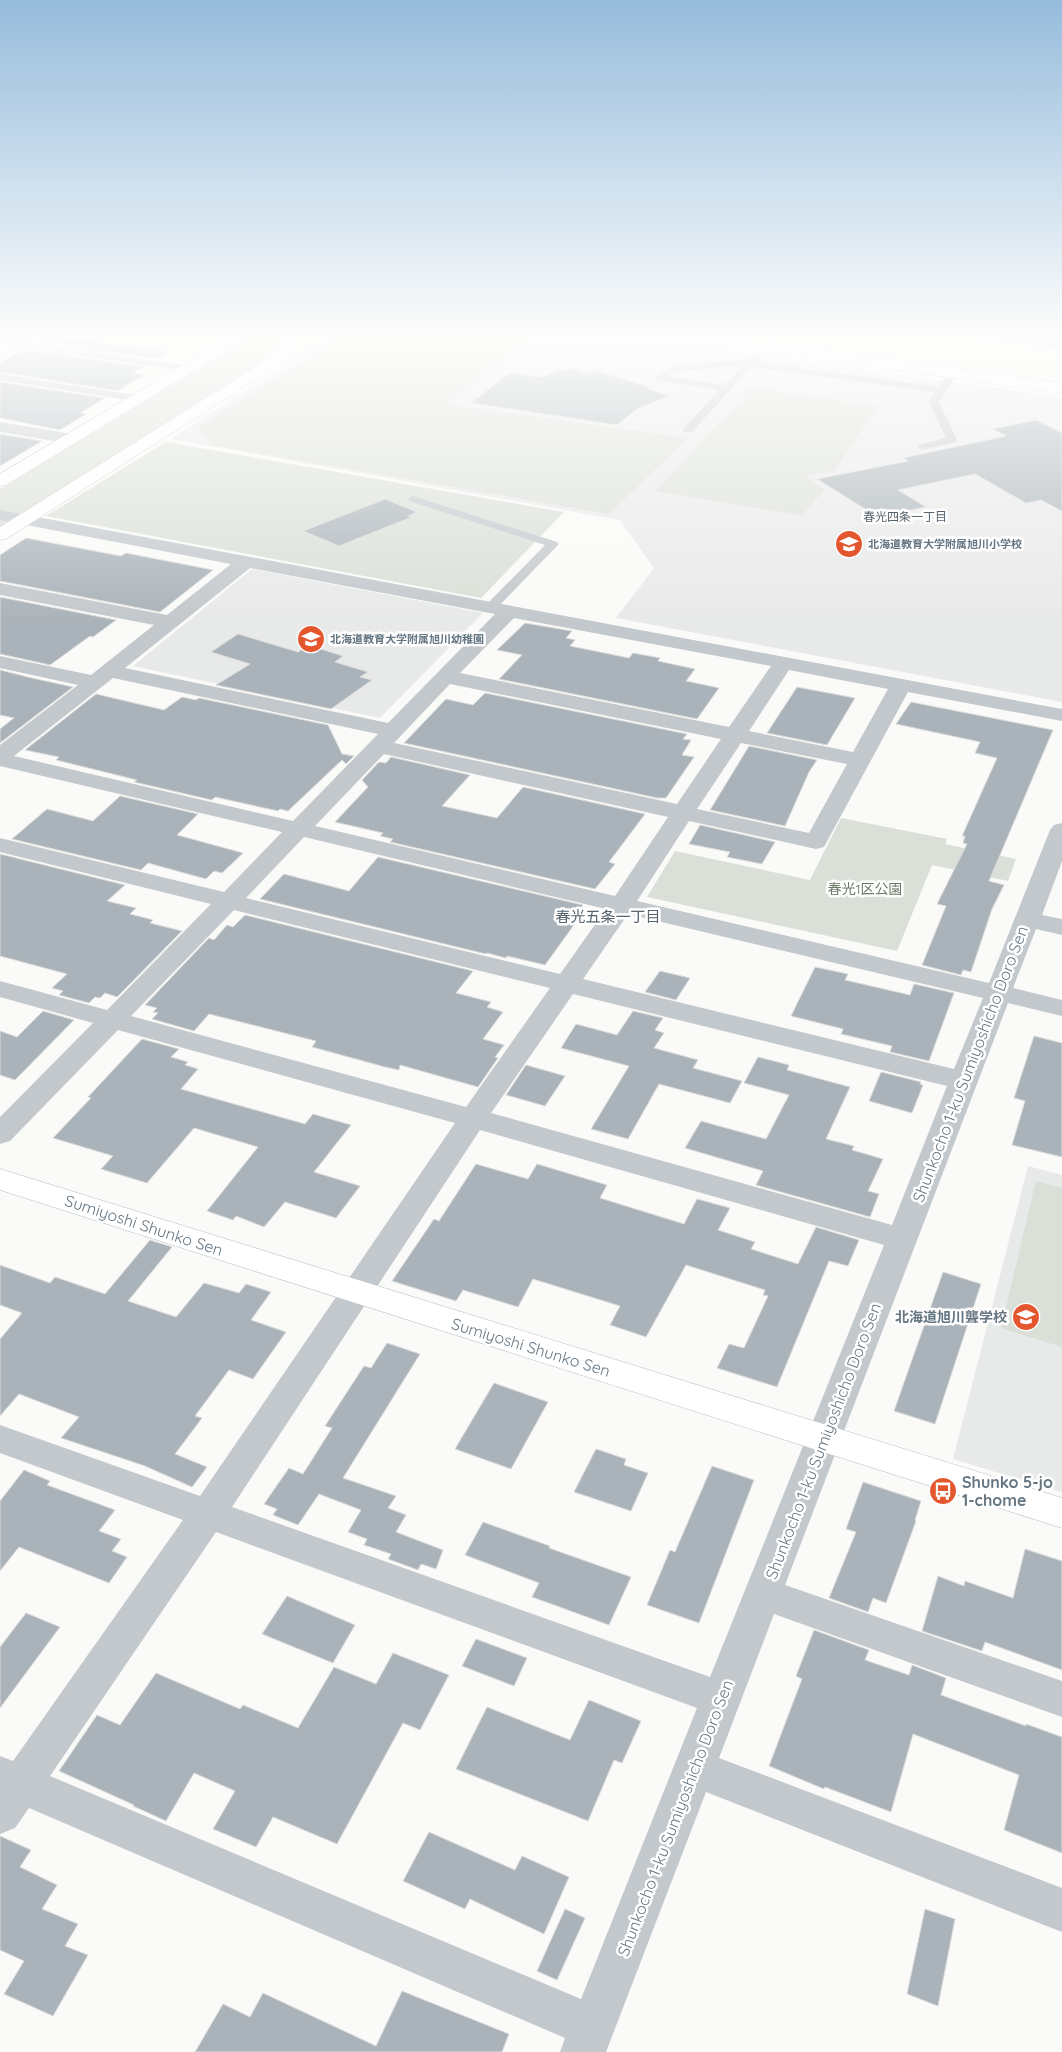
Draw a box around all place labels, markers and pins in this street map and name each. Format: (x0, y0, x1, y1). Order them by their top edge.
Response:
school or university icon: 北海道教育大学附属旭川小学校 (834, 529, 864, 559)
place label: 北海道教育大学附属旭川小学校 (868, 537, 1022, 551)
school or university icon: 北海道教育大学附属旭川幼稚園 (296, 624, 326, 654)
place label: 北海道教育大学附属旭川幼稚園 (330, 632, 484, 646)
school or university icon: 北海道旭川聾学校 (1011, 1302, 1041, 1332)
place label: 北海道旭川聾学校 (895, 1308, 1007, 1326)
place label: Shunko 5-jo 1-chome (962, 1472, 1053, 1510)
bus stop icon: Shunko 5-jo 1-chome (928, 1476, 958, 1506)

